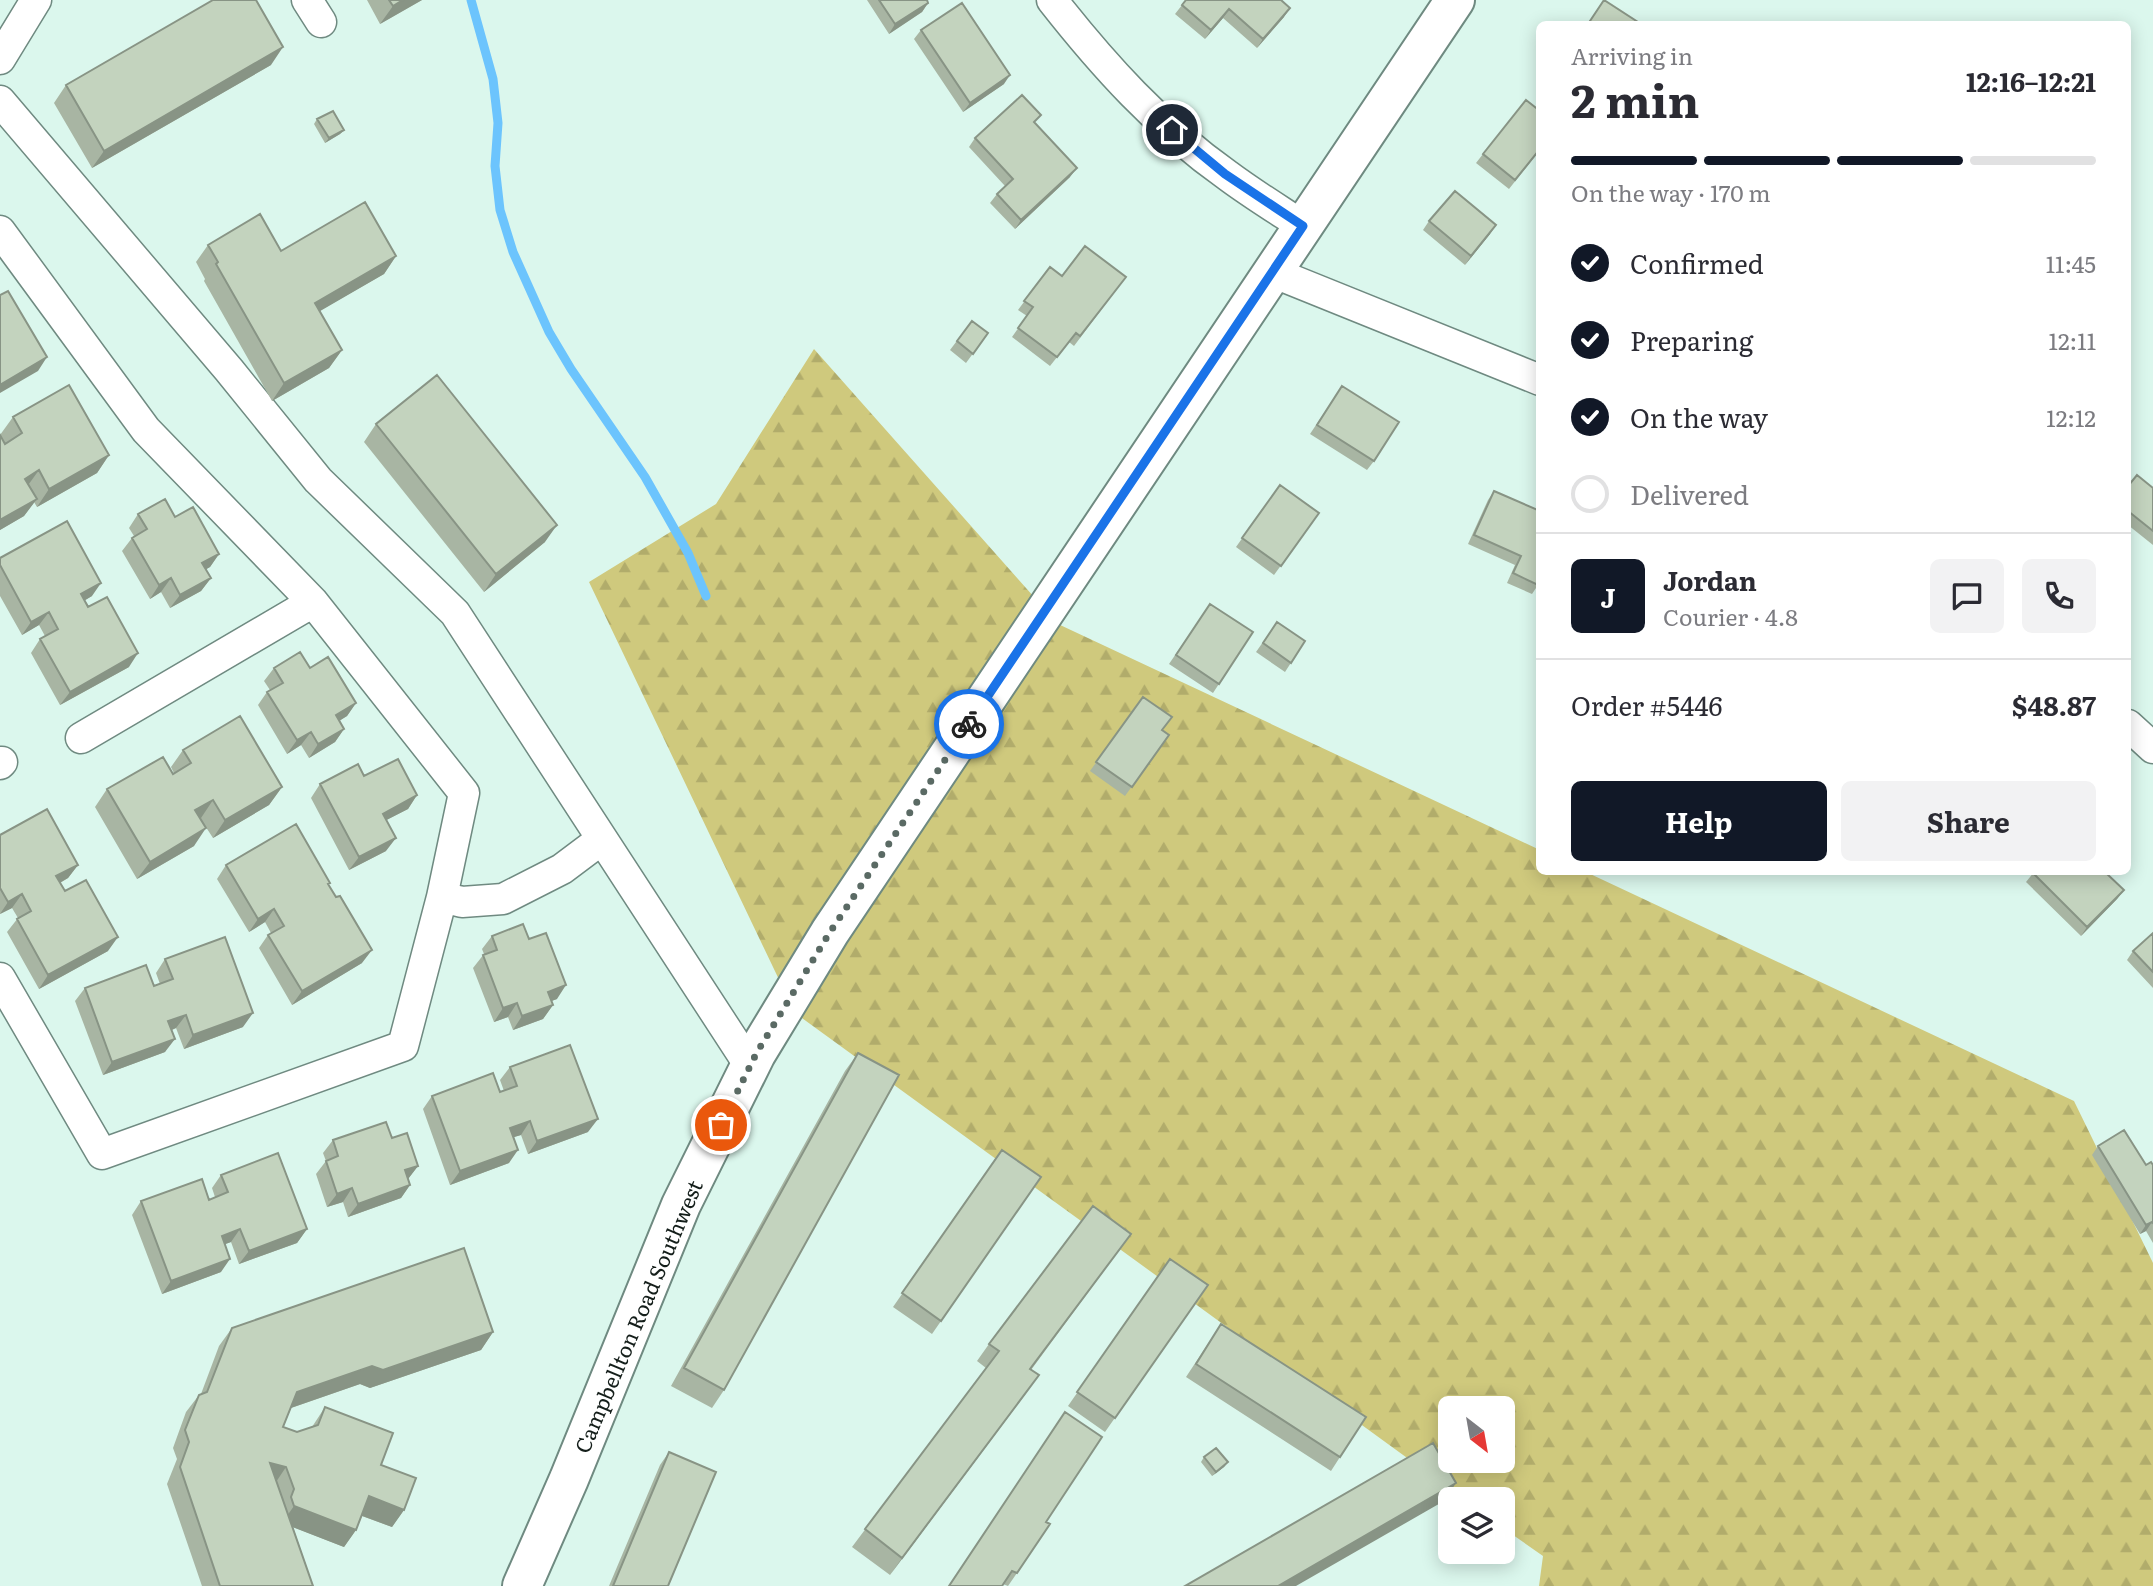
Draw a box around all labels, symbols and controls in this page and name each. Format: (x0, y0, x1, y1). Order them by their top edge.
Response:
text: Arriving in (1571, 38, 1693, 72)
text: 12:16–12:21 (1966, 61, 2096, 100)
text: 2 min (1571, 64, 1700, 132)
pin (1142, 100, 1202, 160)
icon: home (1153, 111, 1191, 149)
text: On the way · 170 m (1571, 175, 1771, 209)
text: Confirmed (1630, 243, 1764, 282)
icon: check (1571, 244, 1609, 282)
text: 11:45 (2046, 246, 2096, 280)
text: Preparing (1630, 320, 1753, 359)
icon: check (1571, 321, 1609, 359)
text: 12:11 (2049, 323, 2096, 357)
text: On the way (1630, 397, 1768, 436)
icon: check (1571, 398, 1609, 436)
text: 12:12 (2046, 400, 2096, 434)
text: Delivered (1630, 474, 1749, 513)
button: chat (1930, 559, 2004, 633)
button: phone (2022, 559, 2096, 633)
text: Jordan (1663, 560, 1757, 599)
text: J (1601, 577, 1615, 616)
text: Courier · 4.8 (1663, 599, 1798, 633)
text: Order #5446 (1571, 685, 1723, 724)
text: $48.87 (2012, 685, 2096, 724)
courier (934, 689, 1004, 759)
icon: bike (950, 705, 988, 743)
button: Help (1571, 781, 1827, 861)
button: Share (1841, 781, 2096, 861)
pin (691, 1095, 751, 1155)
icon: bag (702, 1106, 740, 1144)
street label: Campbellton Road Southwest (565, 1174, 709, 1457)
north arrow (1438, 1396, 1516, 1474)
map controls (1438, 1396, 1515, 1564)
button: layers (1438, 1487, 1515, 1564)

